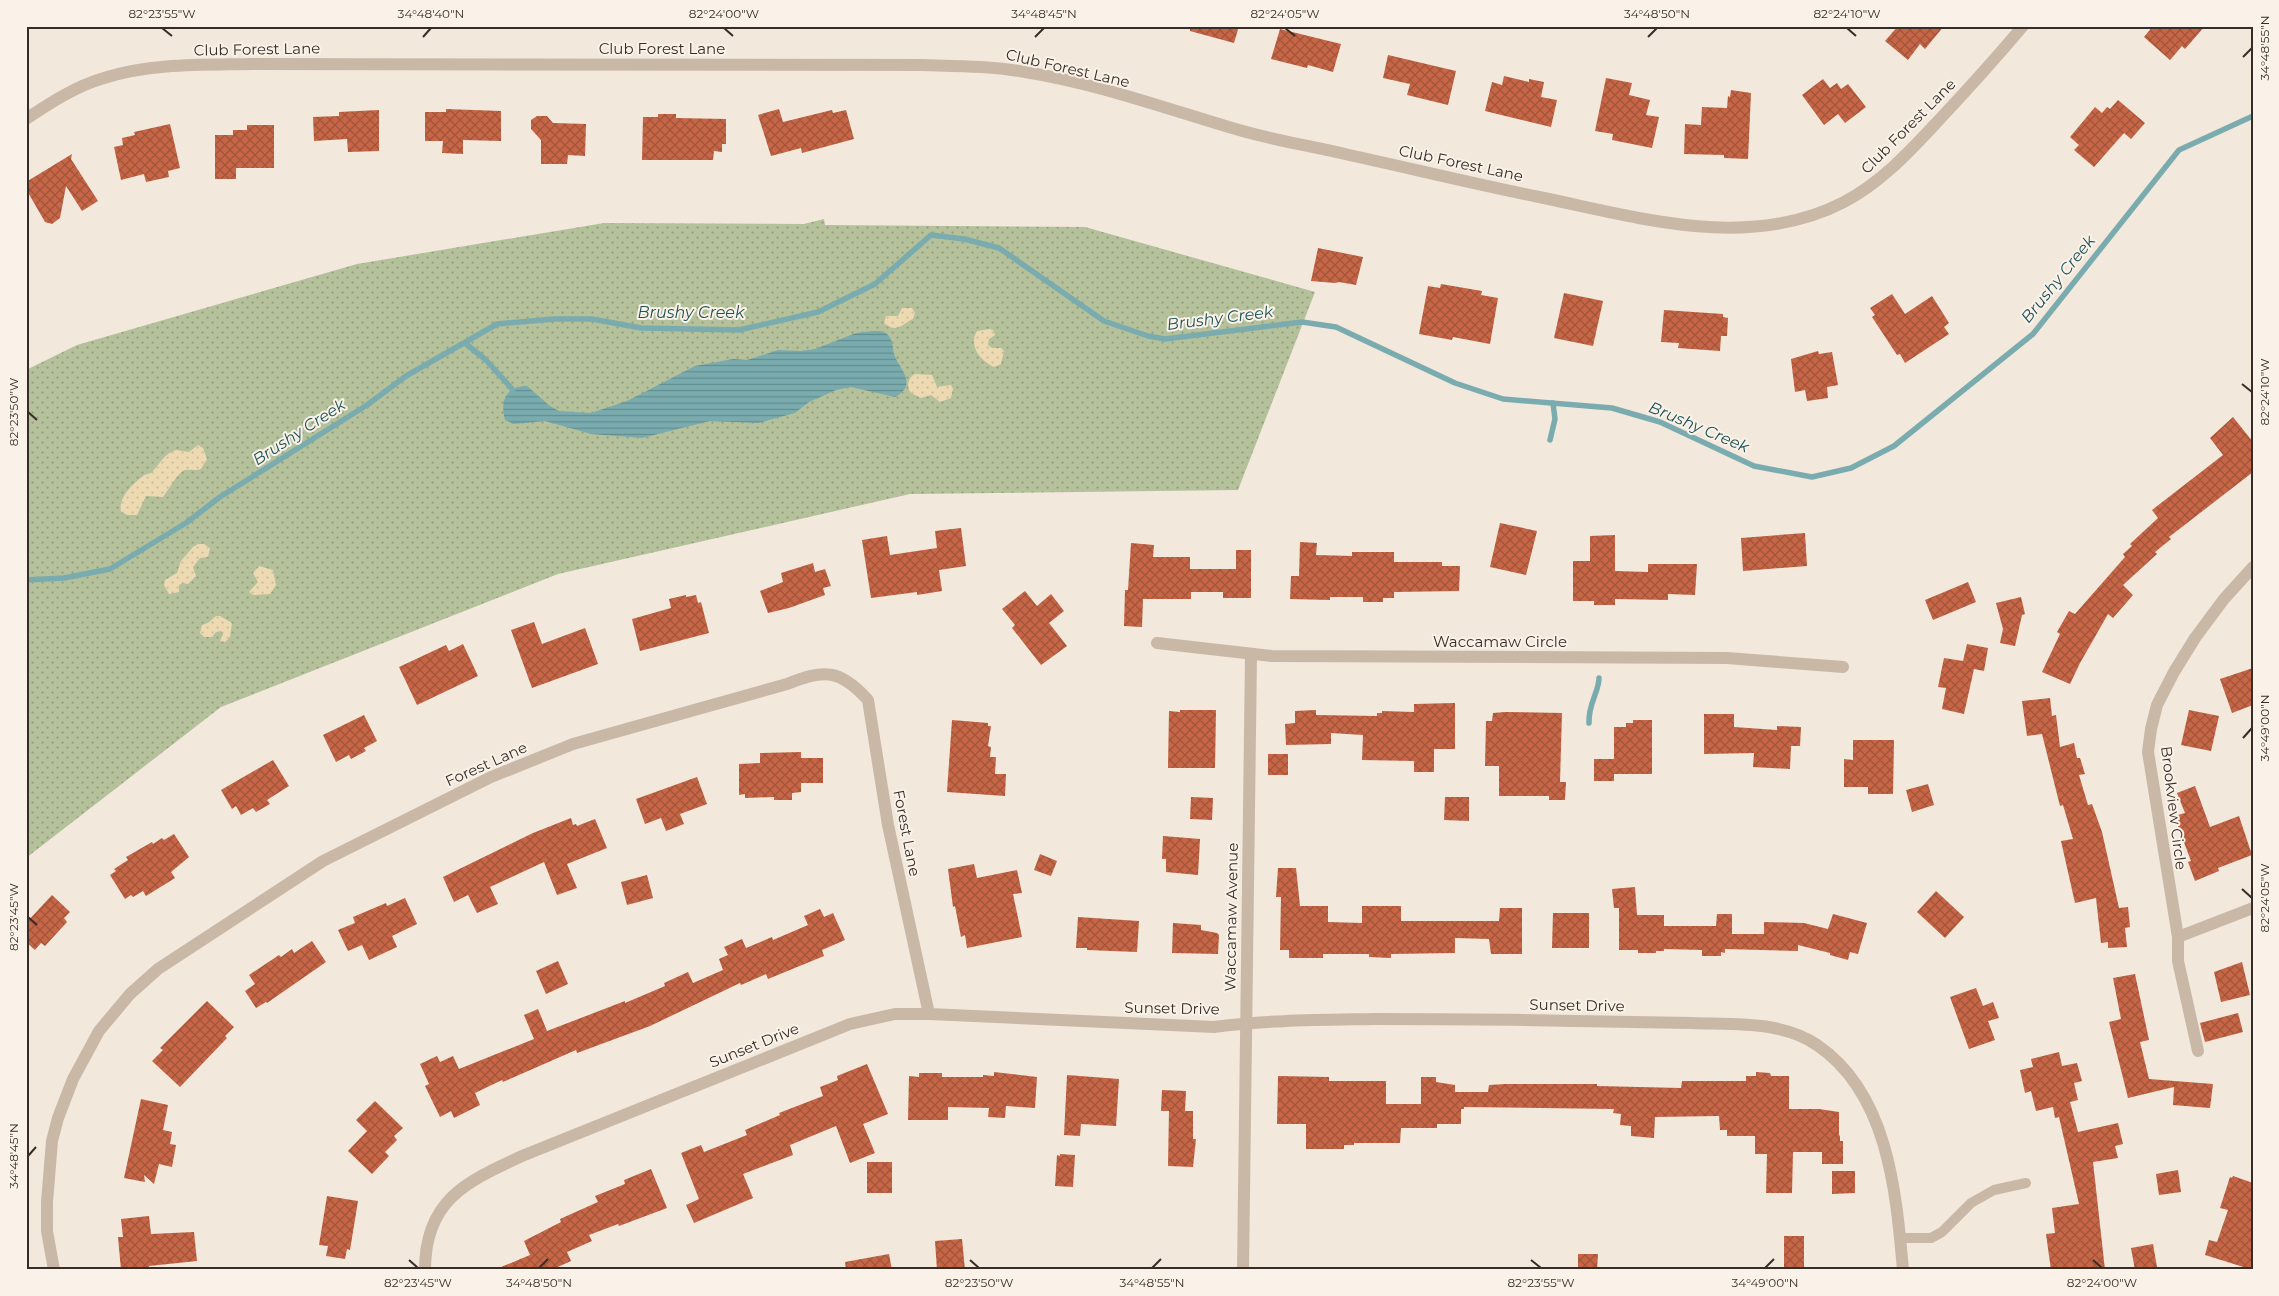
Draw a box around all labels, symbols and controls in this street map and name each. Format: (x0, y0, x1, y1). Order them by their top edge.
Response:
text: 82°23'55"W (128, 6, 196, 21)
text: 34°48'40"N (398, 6, 464, 21)
text: 82°24'00"W (689, 6, 759, 21)
text: 34°48'45"N (1011, 6, 1077, 21)
text: 82°24'05"W (1250, 6, 1320, 21)
text: 34°48'50"N (1624, 6, 1690, 21)
text: 82°24'10"W (1813, 6, 1881, 21)
text: 34°48'55"N (2257, 16, 2272, 80)
street label: Club Forest Lane (194, 38, 320, 60)
street label: Club Forest Lane (599, 39, 725, 58)
street label: Club Forest Lane (1004, 45, 1132, 91)
street label: Club Forest Lane (1857, 75, 1959, 177)
street label: Club Forest Lane (1397, 141, 1525, 185)
water label: Brushy Creek (2017, 230, 2100, 327)
water label: Brushy Creek (1166, 302, 1276, 334)
water label: Brushy Creek (638, 303, 746, 322)
text: 82°24'10"W (2257, 358, 2272, 426)
text: 82°23'50"W (6, 378, 21, 446)
water label: Brushy Creek (249, 394, 350, 469)
water label: Brushy Creek (1646, 397, 1753, 457)
street label: Waccamaw Circle (1433, 632, 1567, 651)
text: 34°49'00"N (2257, 695, 2272, 761)
street label: Forest Lane (442, 737, 530, 791)
street label: Brookview Circle (2157, 745, 2191, 871)
street label: Forest Lane (889, 788, 925, 878)
street label: Waccamaw Avenue (1220, 843, 1242, 991)
text: 82°24'05"W (2257, 863, 2272, 933)
text: 82°23'45"W (6, 883, 21, 951)
street label: Sunset Drive (1529, 995, 1625, 1015)
street label: Sunset Drive (1124, 998, 1220, 1018)
street label: Sunset Drive (706, 1018, 802, 1072)
text: 34°48'45"N (6, 1123, 21, 1189)
text: 82°23'45"W (384, 1275, 452, 1290)
text: 34°48'50"N (506, 1275, 572, 1290)
text: 82°23'50"W (945, 1275, 1013, 1290)
text: 34°48'55"N (1120, 1275, 1184, 1290)
text: 82°23'55"W (1507, 1275, 1575, 1290)
text: 34°49'00"N (1732, 1275, 1798, 1290)
text: 82°24'00"W (2067, 1275, 2137, 1290)

